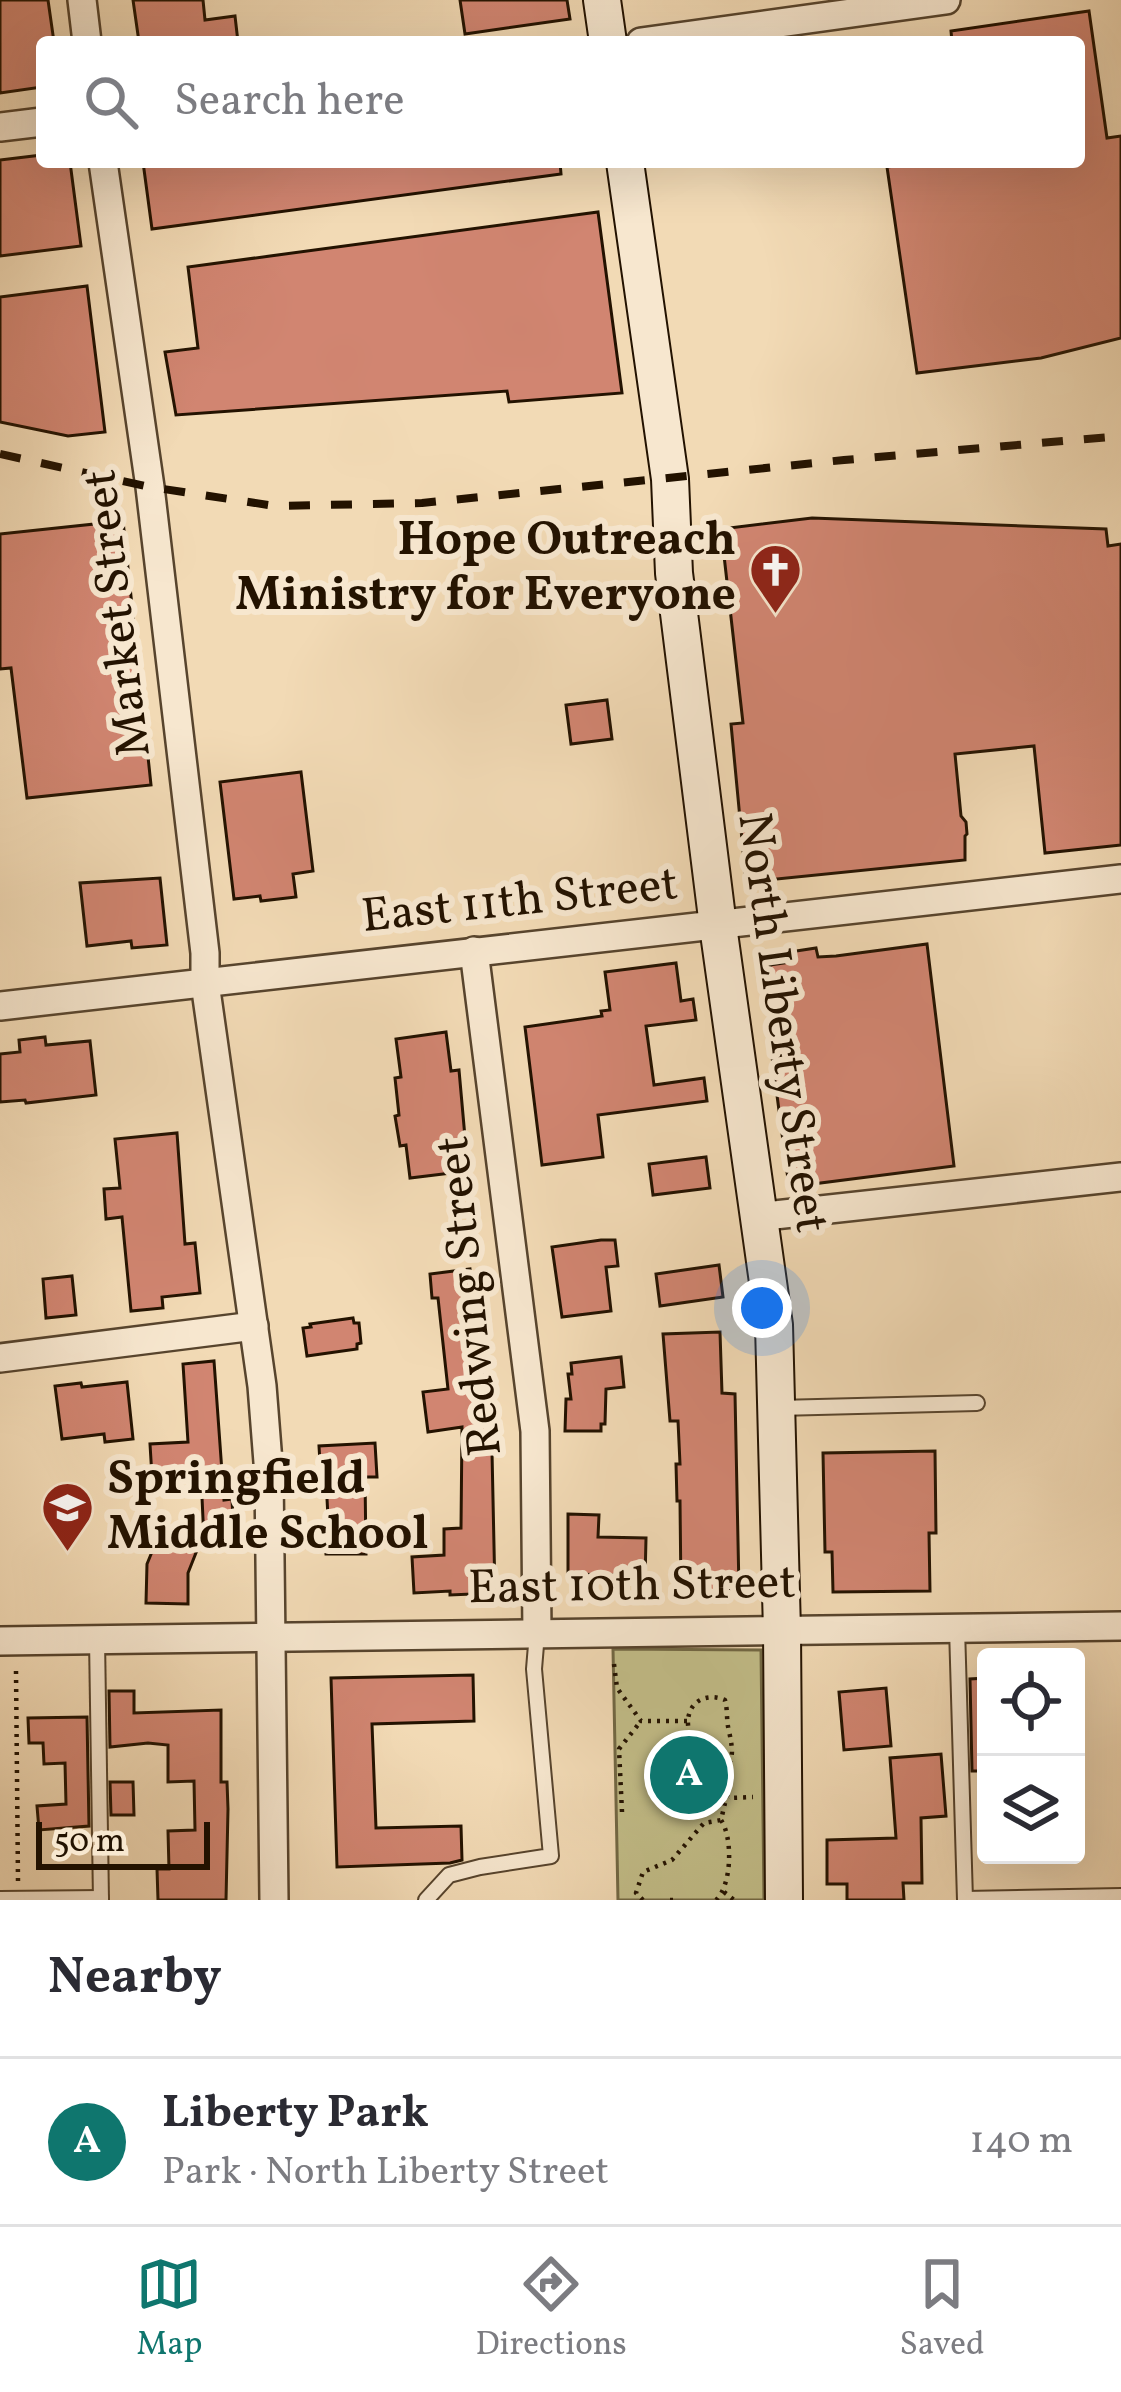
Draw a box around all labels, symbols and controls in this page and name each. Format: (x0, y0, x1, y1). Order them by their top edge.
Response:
search box (36, 36, 1085, 168)
icon: search (78, 69, 144, 135)
text: Search here (174, 71, 405, 134)
street label: Market Street (68, 465, 170, 761)
place label: Hope Outreach Ministry for Everyone (235, 508, 736, 630)
church icon: Hope Outreach Ministry for Everyone (747, 541, 803, 615)
street label: North Liberty Street (718, 809, 844, 1237)
street label: East 11th Street (358, 852, 682, 952)
street label: Redwing Street (421, 1132, 521, 1460)
your location (732, 1278, 792, 1338)
place label: Springfield Middle School (107, 1447, 429, 1569)
school or university icon: Springfield Middle School (40, 1480, 96, 1554)
street label: East 10th Street (467, 1551, 797, 1623)
map controls (977, 1648, 1085, 1864)
button: locate (977, 1648, 1085, 1756)
pin: A (650, 1730, 728, 1820)
button: layers (977, 1756, 1085, 1864)
scale bar (36, 1816, 210, 1869)
text: 50 m (54, 1820, 125, 1866)
text: Nearby (48, 1943, 222, 2014)
text: Liberty Park (162, 2083, 429, 2146)
text: A (73, 2115, 101, 2169)
text: 140 m (970, 2115, 1073, 2169)
text: Park · North Liberty Street (162, 2146, 609, 2200)
tab: Map (136, 2251, 203, 2369)
tab: Directions (475, 2251, 627, 2369)
tab: Saved (900, 2251, 985, 2369)

